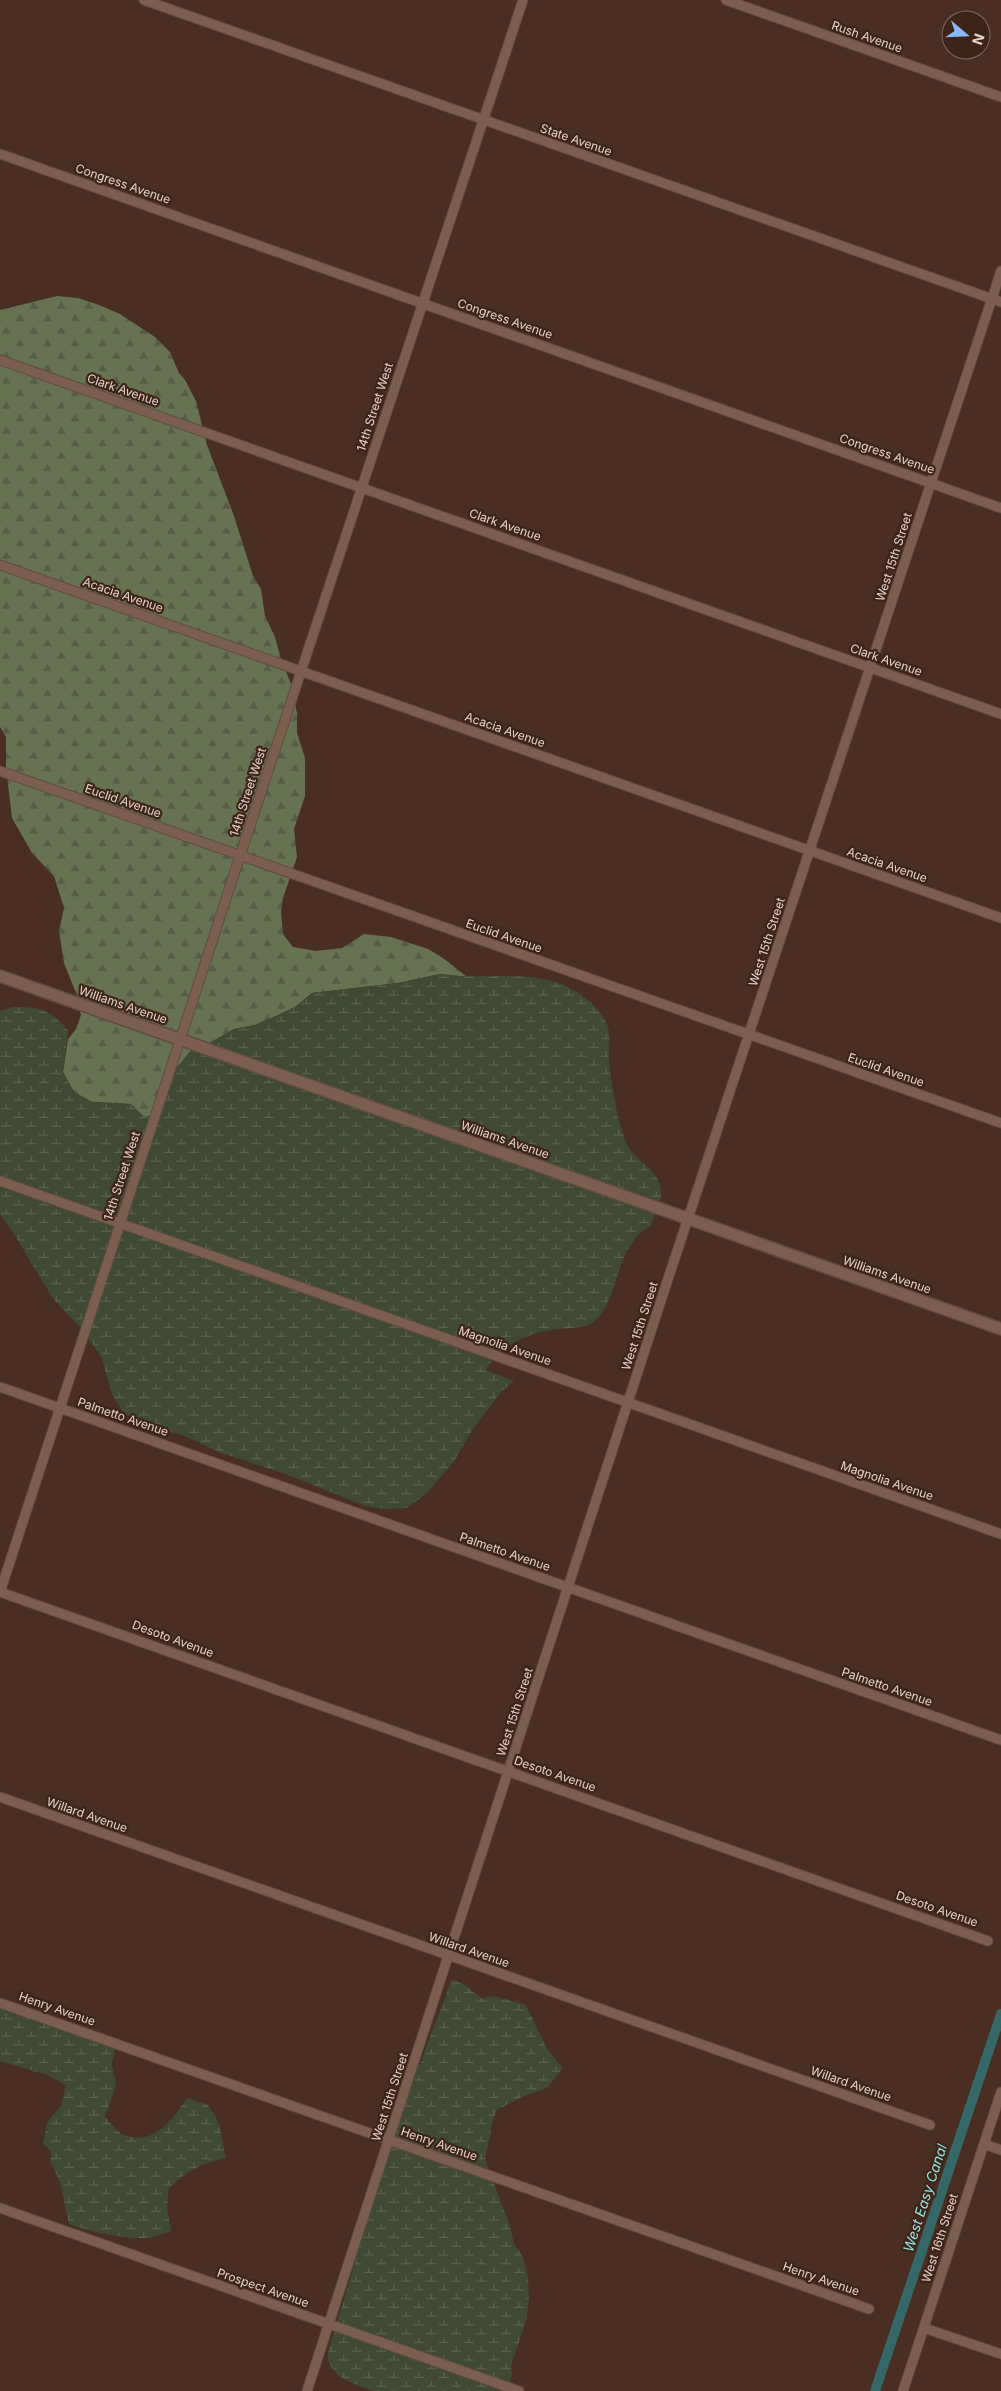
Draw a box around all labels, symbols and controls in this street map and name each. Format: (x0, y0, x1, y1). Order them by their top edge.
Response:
north arrow (941, 10, 991, 60)
street label: Rush Avenue (830, 17, 904, 56)
text: N (969, 32, 989, 47)
street label: State Avenue (538, 120, 614, 159)
street label: Congress Avenue (73, 160, 173, 207)
street label: Congress Avenue (455, 295, 555, 342)
street label: 14th Street West (353, 360, 396, 453)
street label: Clark Avenue (85, 370, 161, 409)
street label: Congress Avenue (837, 430, 937, 477)
street label: Clark Avenue (467, 505, 543, 544)
street label: West 15th Street (872, 511, 915, 603)
street label: Acacia Avenue (81, 574, 165, 615)
street label: Clark Avenue (848, 640, 924, 679)
street label: Acacia Avenue (463, 709, 547, 750)
street label: 14th Street West (226, 745, 269, 838)
street label: Euclid Avenue (83, 780, 163, 821)
street label: Acacia Avenue (845, 844, 929, 885)
street label: West 15th Street (745, 896, 788, 988)
street label: Euclid Avenue (464, 915, 544, 956)
street label: Williams Avenue (77, 982, 169, 1027)
street label: Euclid Avenue (846, 1049, 926, 1090)
street label: Williams Avenue (459, 1117, 551, 1162)
street label: 14th Street West (100, 1129, 143, 1222)
street label: Williams Avenue (841, 1252, 933, 1297)
street label: West 15th Street (618, 1280, 661, 1372)
street label: Magnolia Avenue (457, 1323, 554, 1368)
street label: Palmetto Avenue (76, 1394, 171, 1439)
street label: Magnolia Avenue (839, 1458, 936, 1503)
street label: Palmetto Avenue (458, 1529, 553, 1574)
street label: Desoto Avenue (130, 1617, 216, 1660)
street label: Palmetto Avenue (840, 1664, 935, 1709)
street label: West 15th Street (493, 1666, 536, 1758)
street label: Desoto Avenue (512, 1752, 598, 1795)
street label: Willard Avenue (45, 1794, 130, 1835)
street label: Desoto Avenue (894, 1887, 980, 1930)
street label: Willard Avenue (427, 1929, 512, 1970)
street label: Henry Avenue (17, 1988, 97, 2029)
street label: West 15th Street (368, 2051, 411, 2143)
street label: Willard Avenue (809, 2063, 894, 2104)
street label: Henry Avenue (399, 2123, 479, 2164)
water label: West Easy Canal (899, 2141, 950, 2254)
street label: West 16th Street (918, 2192, 961, 2284)
street label: Henry Avenue (781, 2258, 861, 2299)
street label: Prospect Avenue (215, 2265, 311, 2310)

